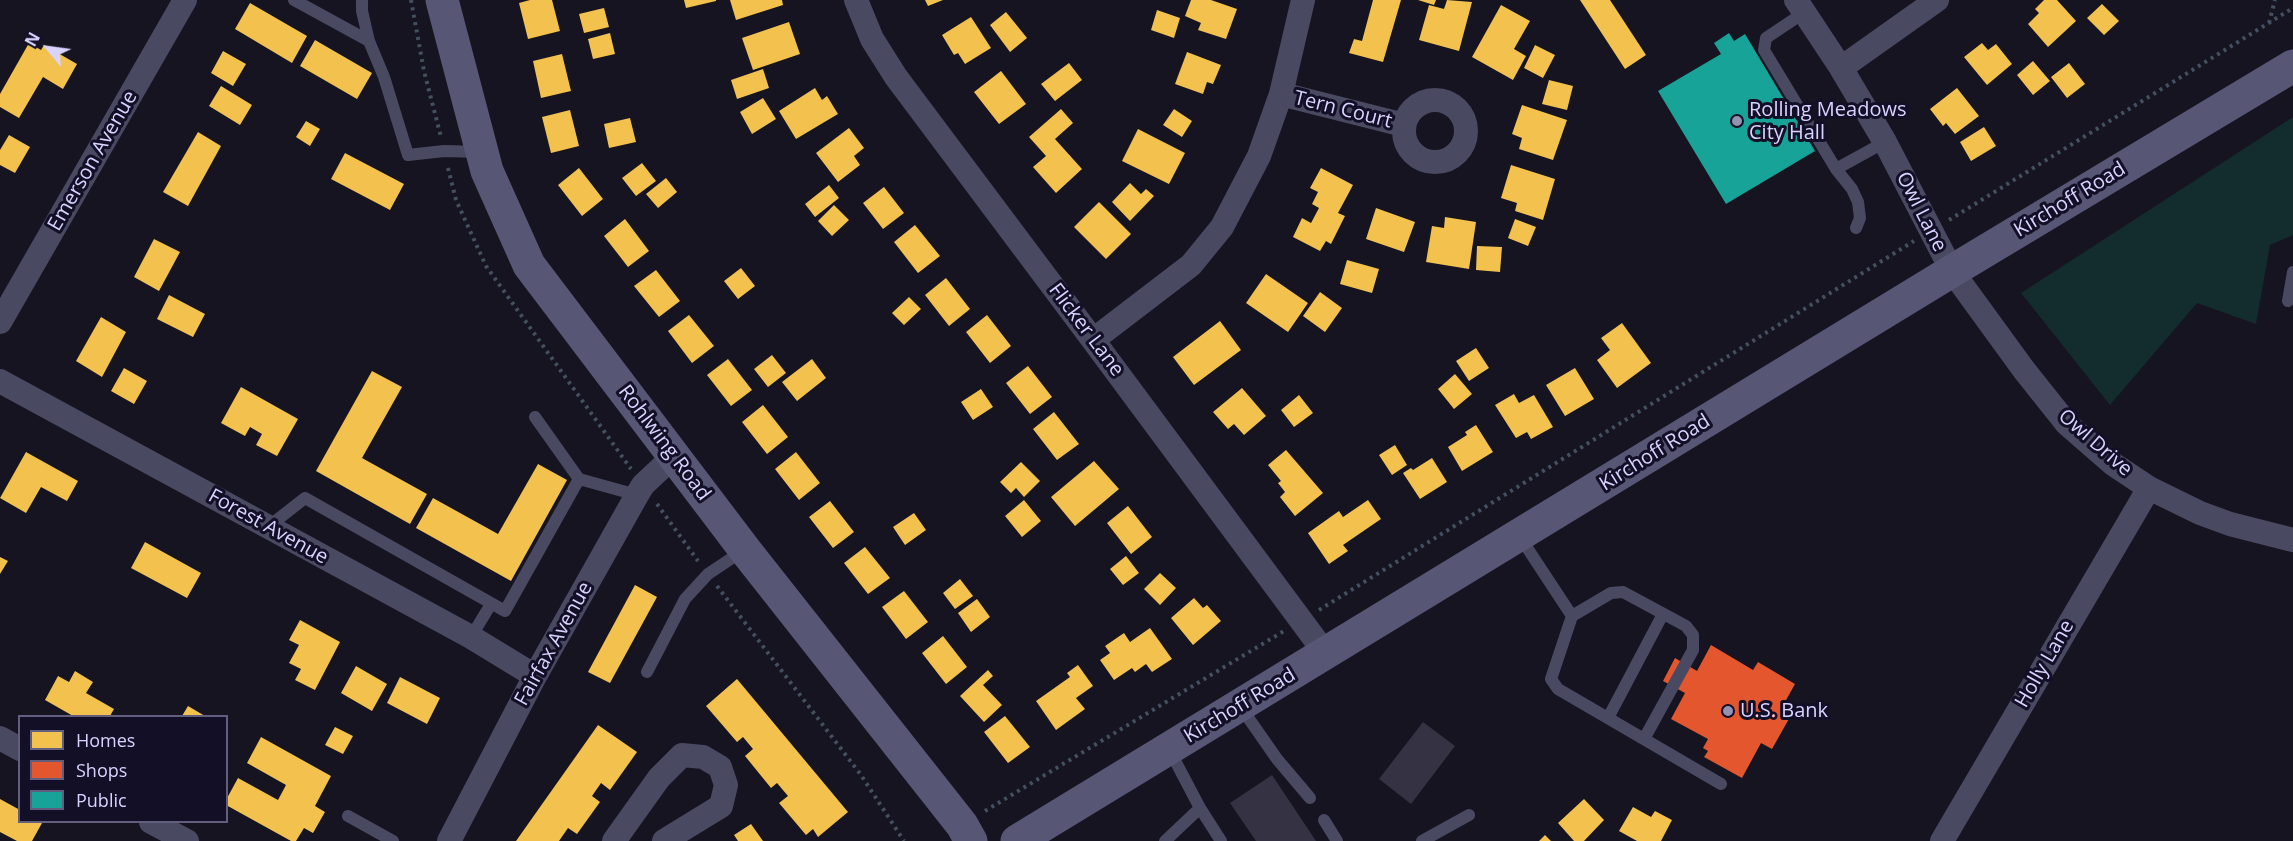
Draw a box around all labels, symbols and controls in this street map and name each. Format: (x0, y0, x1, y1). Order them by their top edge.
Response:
north arrow (18, 18, 78, 78)
text: N (19, 28, 45, 50)
street label: Tern Court (1292, 86, 1394, 134)
street label: Emerson Avenue (43, 87, 143, 235)
place label: Rolling Meadows City Hall (1749, 98, 1906, 145)
marker: Rolling Meadows City Hall (1730, 114, 1744, 128)
street label: Kirchoff Road (2010, 157, 2130, 243)
street label: Owl Lane (1891, 168, 1951, 256)
street label: Flicker Lane (1043, 279, 1129, 381)
street label: Rohlwing Road (613, 381, 715, 505)
street label: Owl Drive (2053, 404, 2137, 482)
street label: Kirchoff Road (1595, 410, 1715, 496)
street label: Forest Avenue (204, 484, 332, 570)
street label: Fairfax Avenue (510, 578, 598, 710)
street label: Holly Lane (2010, 616, 2080, 712)
street label: Kirchoff Road (1180, 663, 1300, 749)
place label: U.S. Bank (1740, 699, 1828, 723)
marker: U.S. Bank (1721, 704, 1735, 718)
legend (18, 715, 228, 823)
text: Homes (76, 728, 135, 752)
text: Shops (76, 758, 127, 782)
text: Public (76, 788, 127, 812)

